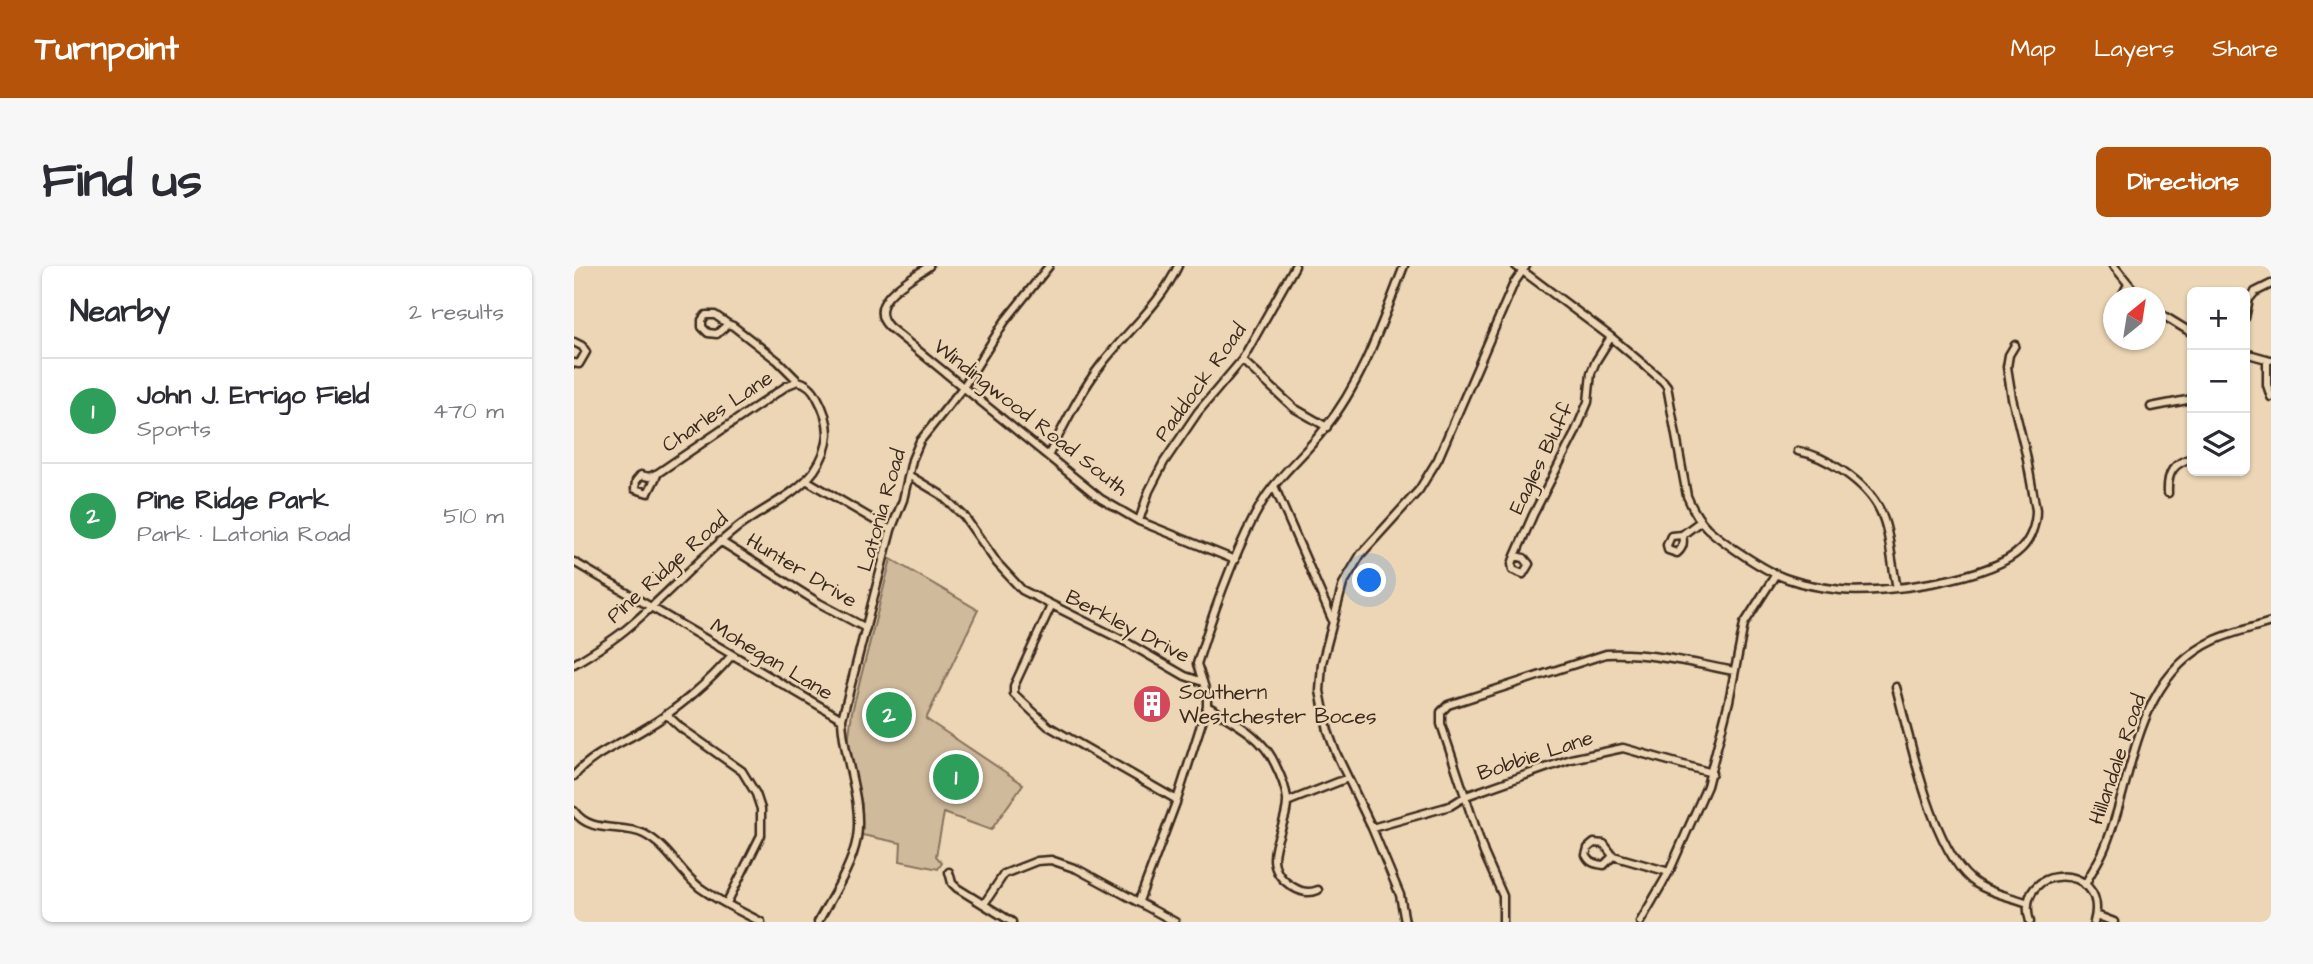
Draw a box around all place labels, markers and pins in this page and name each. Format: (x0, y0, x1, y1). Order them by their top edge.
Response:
place label: Southern Westchester Boces (1179, 678, 1377, 731)
building icon: Southern Westchester Boces (1131, 683, 1173, 725)
pin: 2 (866, 689, 912, 741)
pin: 1 (933, 751, 979, 803)

